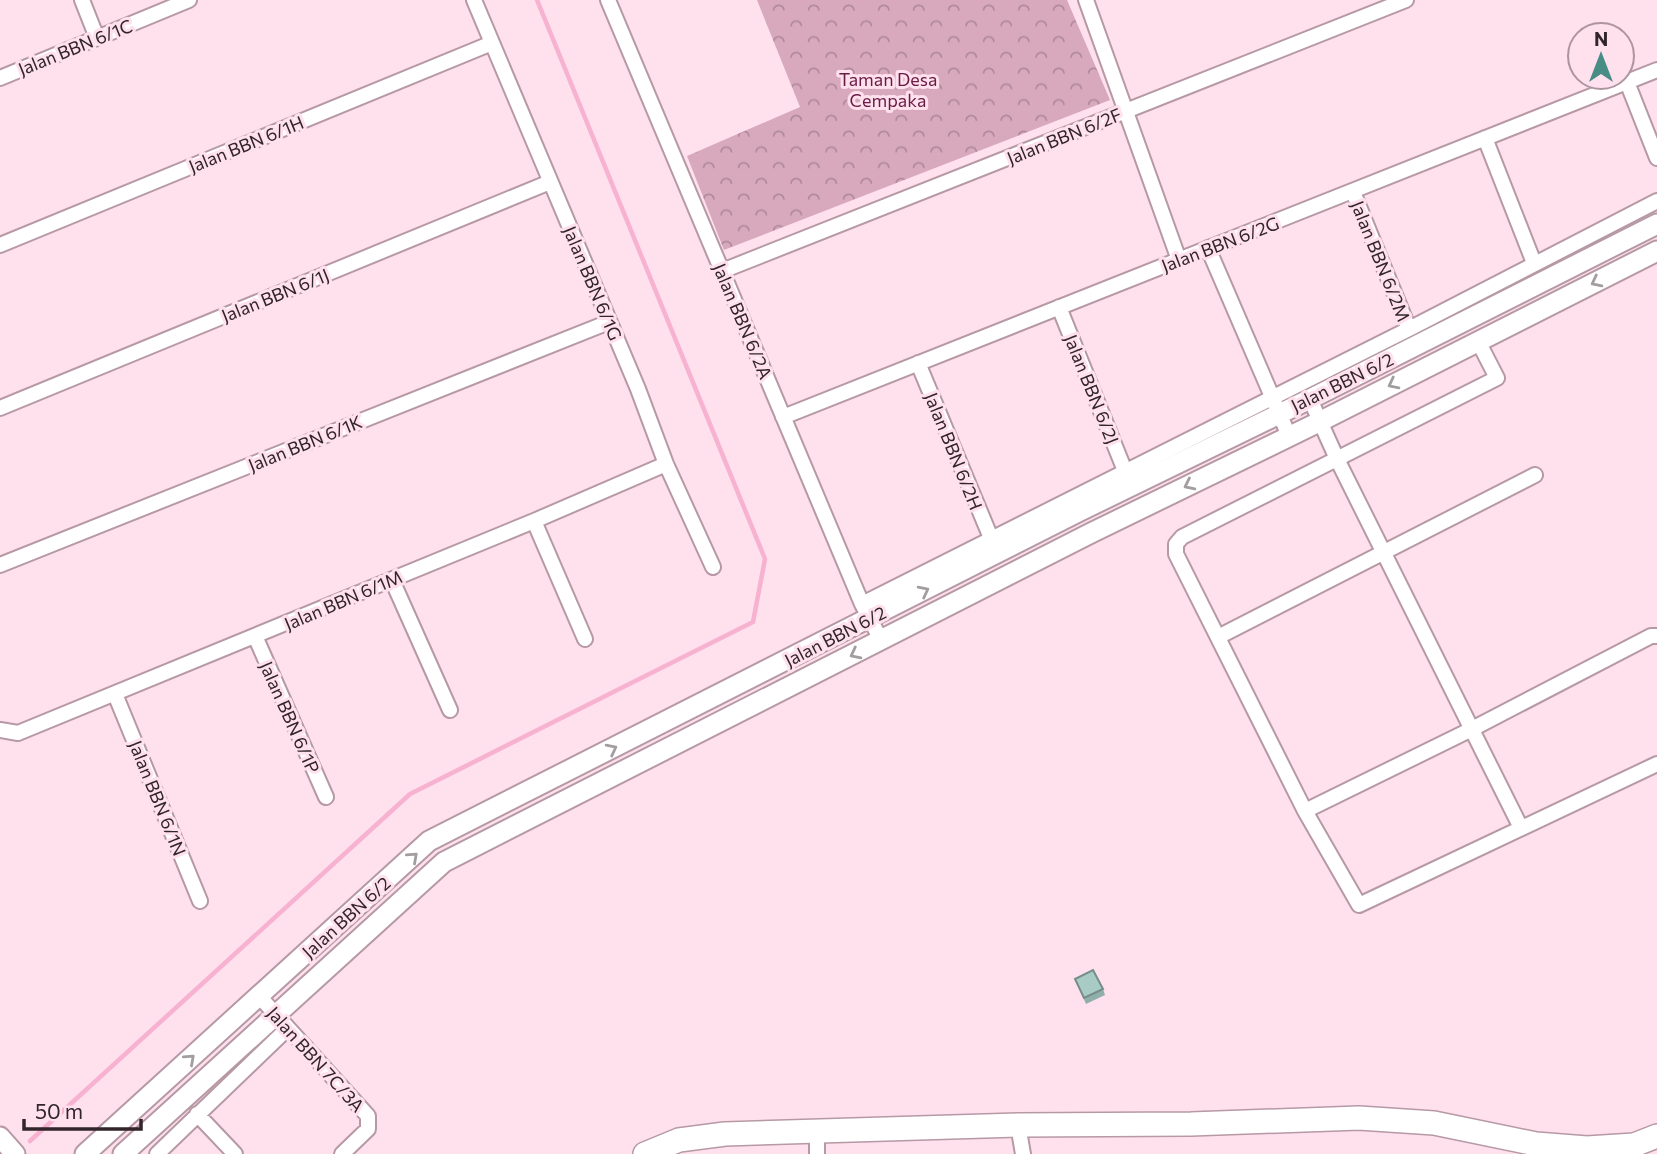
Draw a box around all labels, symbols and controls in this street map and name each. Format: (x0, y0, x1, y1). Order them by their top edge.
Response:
street label: Jalan BBN 6/1C (15, 14, 135, 80)
north arrow (1566, 21, 1636, 91)
text: N (1594, 27, 1608, 50)
park label: Taman Desa Cempaka (839, 68, 937, 111)
street label: Jalan BBN 6/2F (1004, 103, 1124, 169)
street label: Jalan BBN 6/1H (185, 111, 307, 177)
street label: Jalan BBN 6/2M (1347, 197, 1415, 325)
street label: Jalan BBN 6/2G (1158, 211, 1282, 277)
street label: Jalan BBN 6/1G (559, 222, 627, 344)
street label: Jalan BBN 6/2A (709, 260, 777, 382)
street label: Jalan BBN 6/1J (218, 263, 332, 327)
one-way arrow (1591, 273, 1603, 287)
street label: Jalan BBN 6/2J (1060, 331, 1124, 447)
street label: Jalan BBN 6/2 (1287, 348, 1397, 416)
one-way arrow (1388, 376, 1400, 390)
street label: Jalan BBN 6/2H (920, 389, 988, 513)
street label: Jalan BBN 6/1K (245, 410, 365, 476)
one-way arrow (1184, 477, 1196, 491)
street label: Jalan BBN 6/1M (281, 565, 405, 635)
one-way arrow (917, 585, 929, 599)
street label: Jalan BBN 6/2 (780, 601, 890, 671)
one-way arrow (850, 645, 862, 659)
street label: Jalan BBN 6/1P (255, 658, 325, 776)
street label: Jalan BBN 6/1N (125, 737, 191, 859)
one-way arrow (605, 743, 617, 757)
one-way arrow (404, 852, 417, 865)
street label: Jalan BBN 6/2 (297, 872, 395, 962)
street label: Jalan BBN 7C/3A (263, 1002, 369, 1116)
one-way arrow (182, 1055, 195, 1067)
scale bar (24, 1088, 142, 1132)
text: 50 m (35, 1098, 83, 1123)

